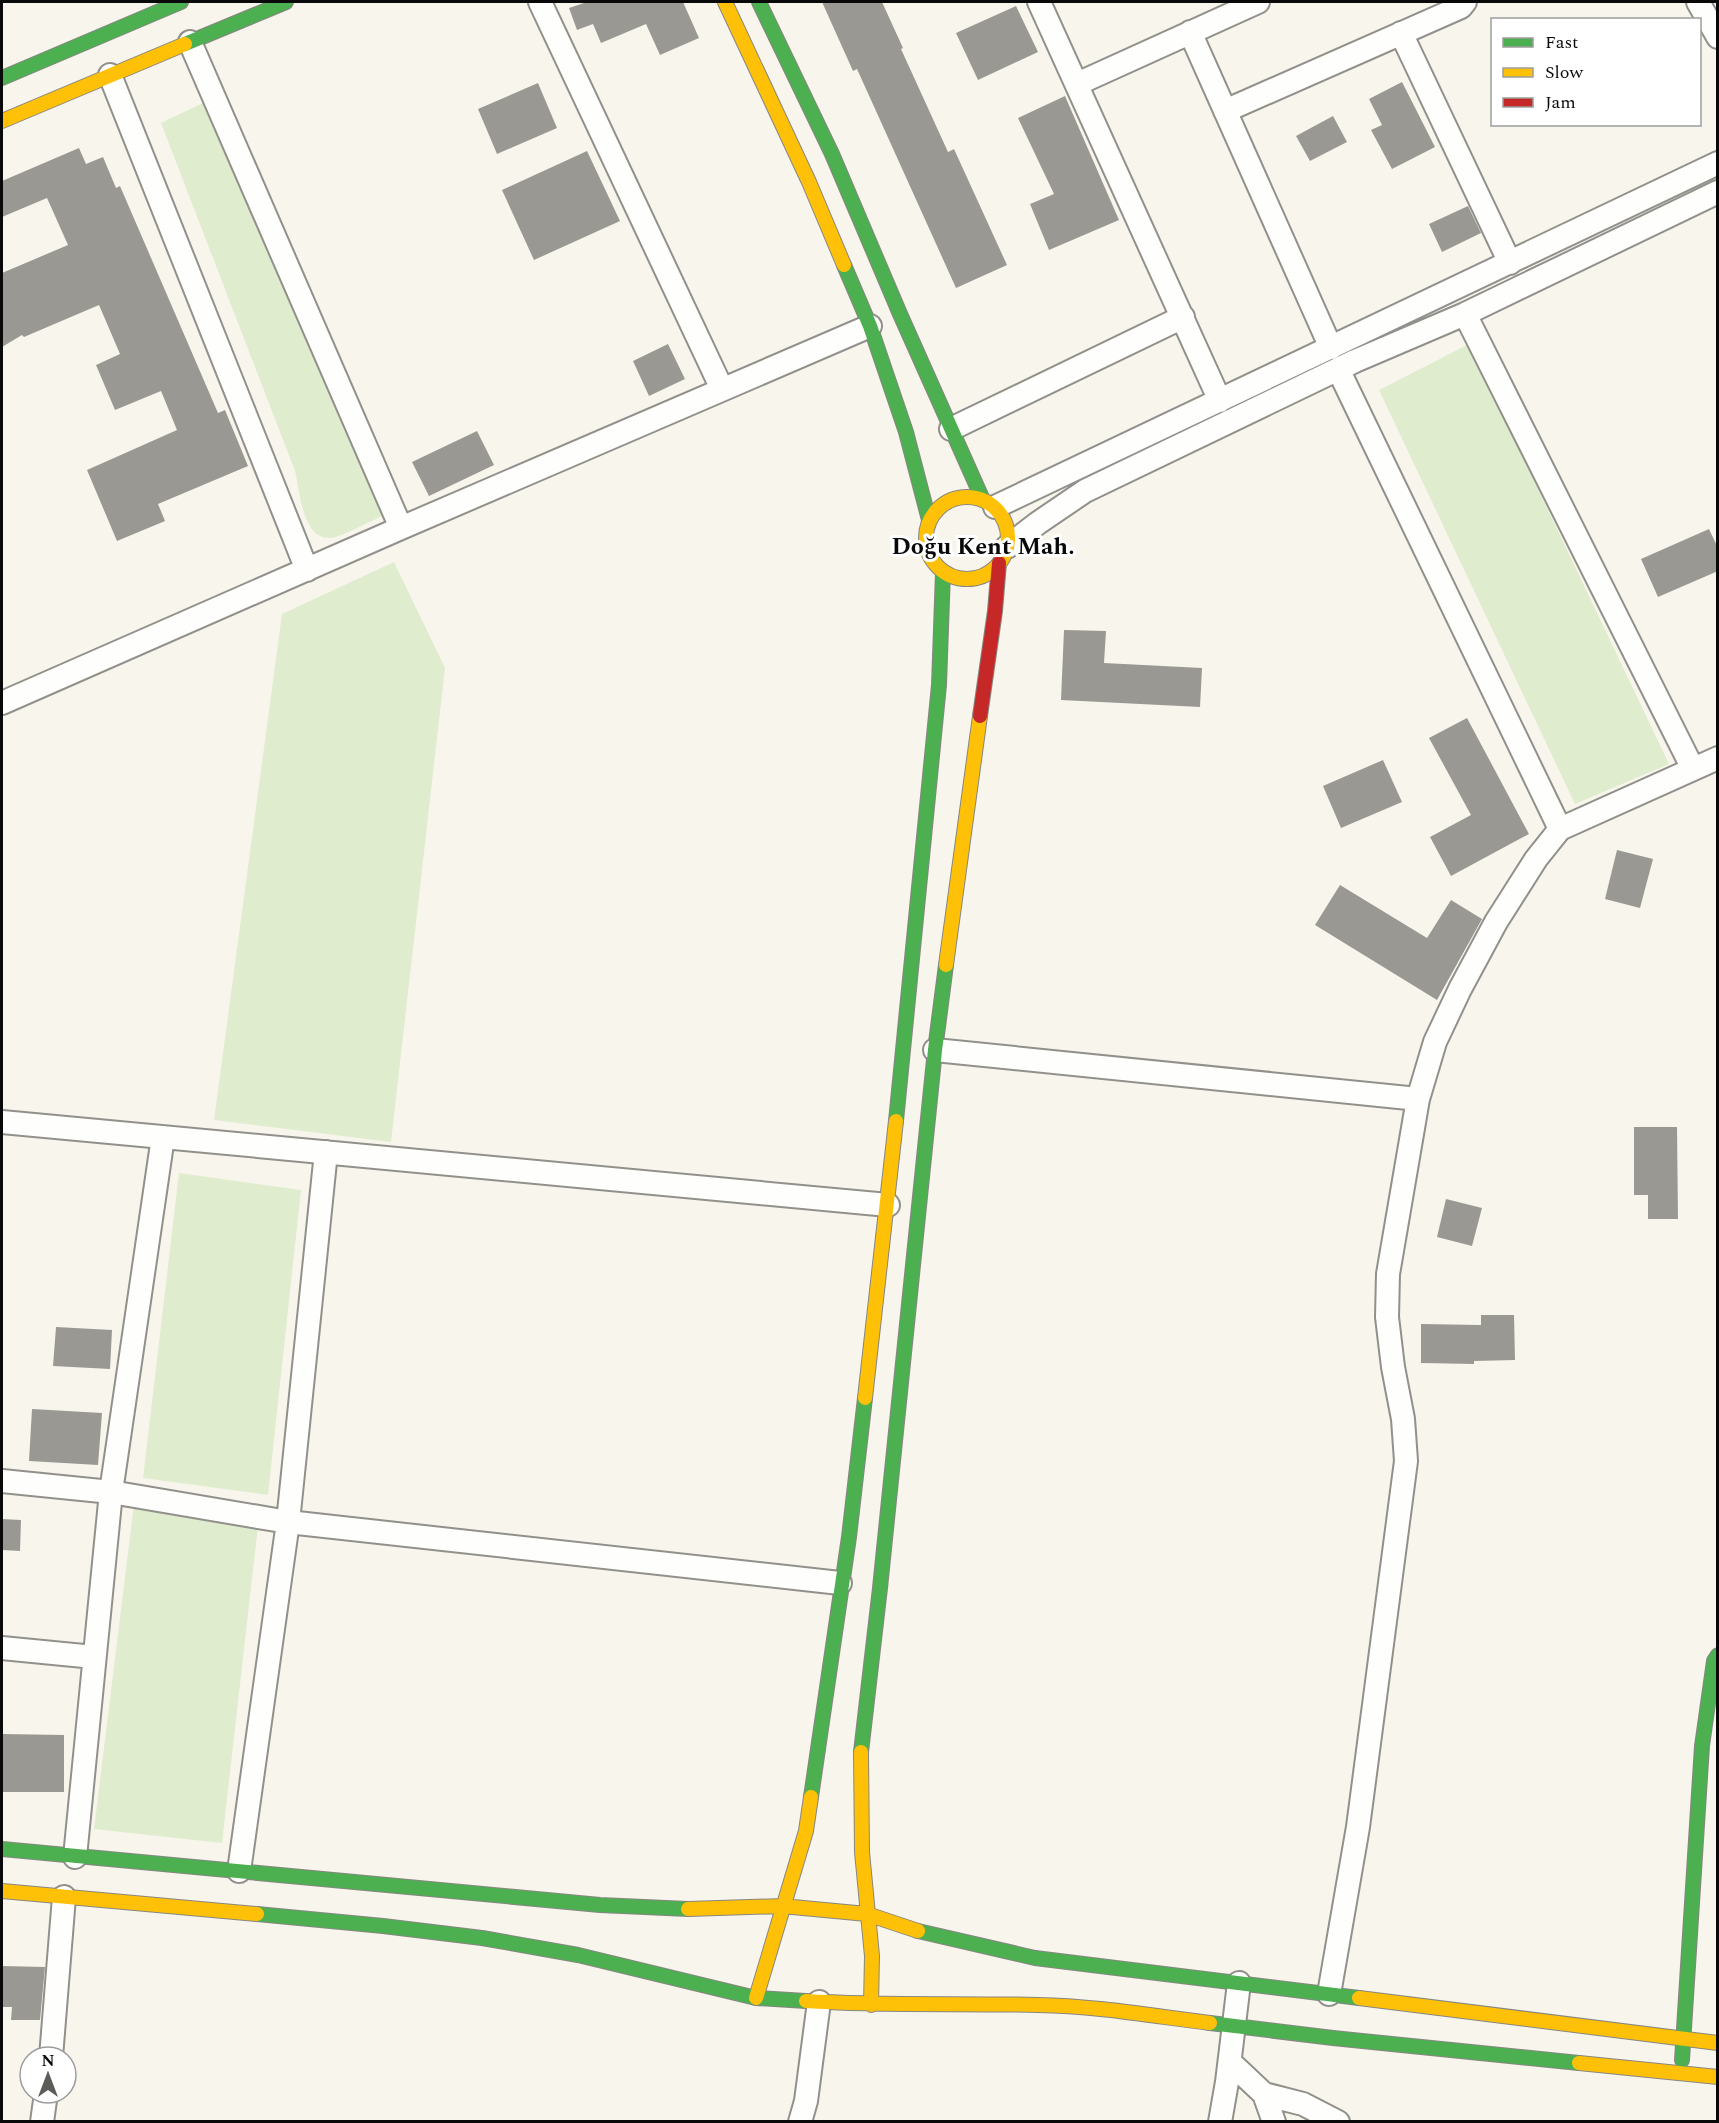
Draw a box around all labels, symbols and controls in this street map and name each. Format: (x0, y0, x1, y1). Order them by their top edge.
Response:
legend (1491, 18, 1701, 126)
text: Fast (1545, 29, 1578, 56)
text: Slow (1545, 59, 1584, 86)
text: Jam (1545, 89, 1576, 116)
district label: Doğu Kent Mah. (891, 529, 1075, 565)
north arrow (18, 2045, 78, 2105)
text: N (41, 2049, 55, 2073)

